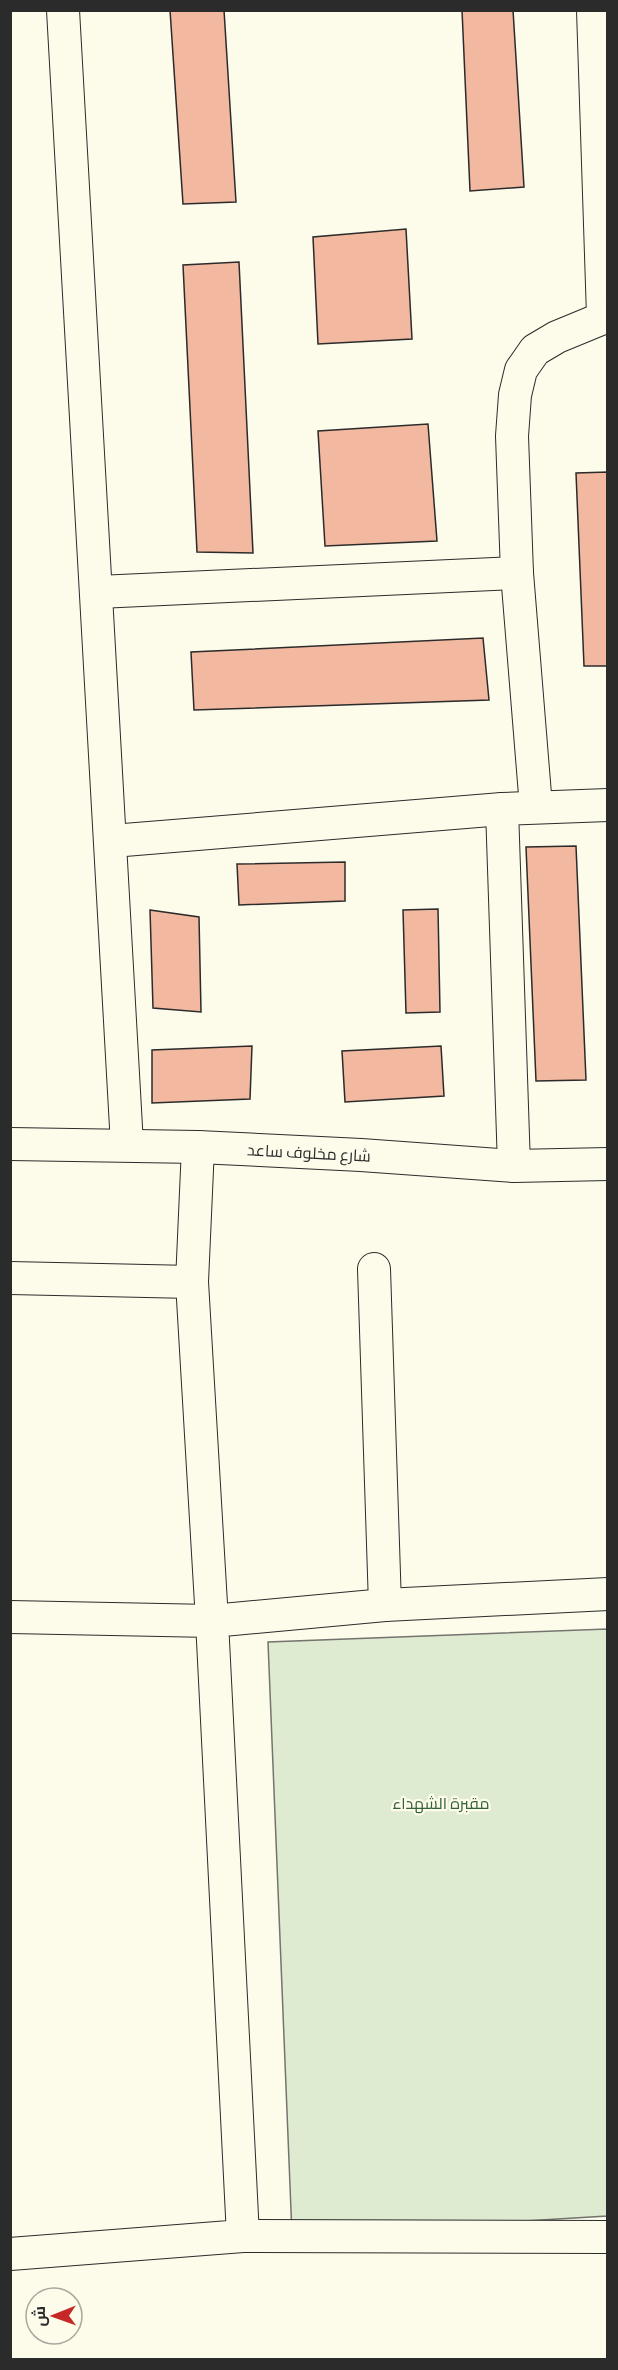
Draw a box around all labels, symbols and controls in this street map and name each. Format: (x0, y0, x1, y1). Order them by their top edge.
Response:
street label: شارع مخلوف ساعد (246, 1139, 371, 1168)
park label: مقبرة الشهداء (392, 1793, 490, 1814)
north arrow (24, 2286, 84, 2346)
text: ش (29, 2306, 49, 2327)

